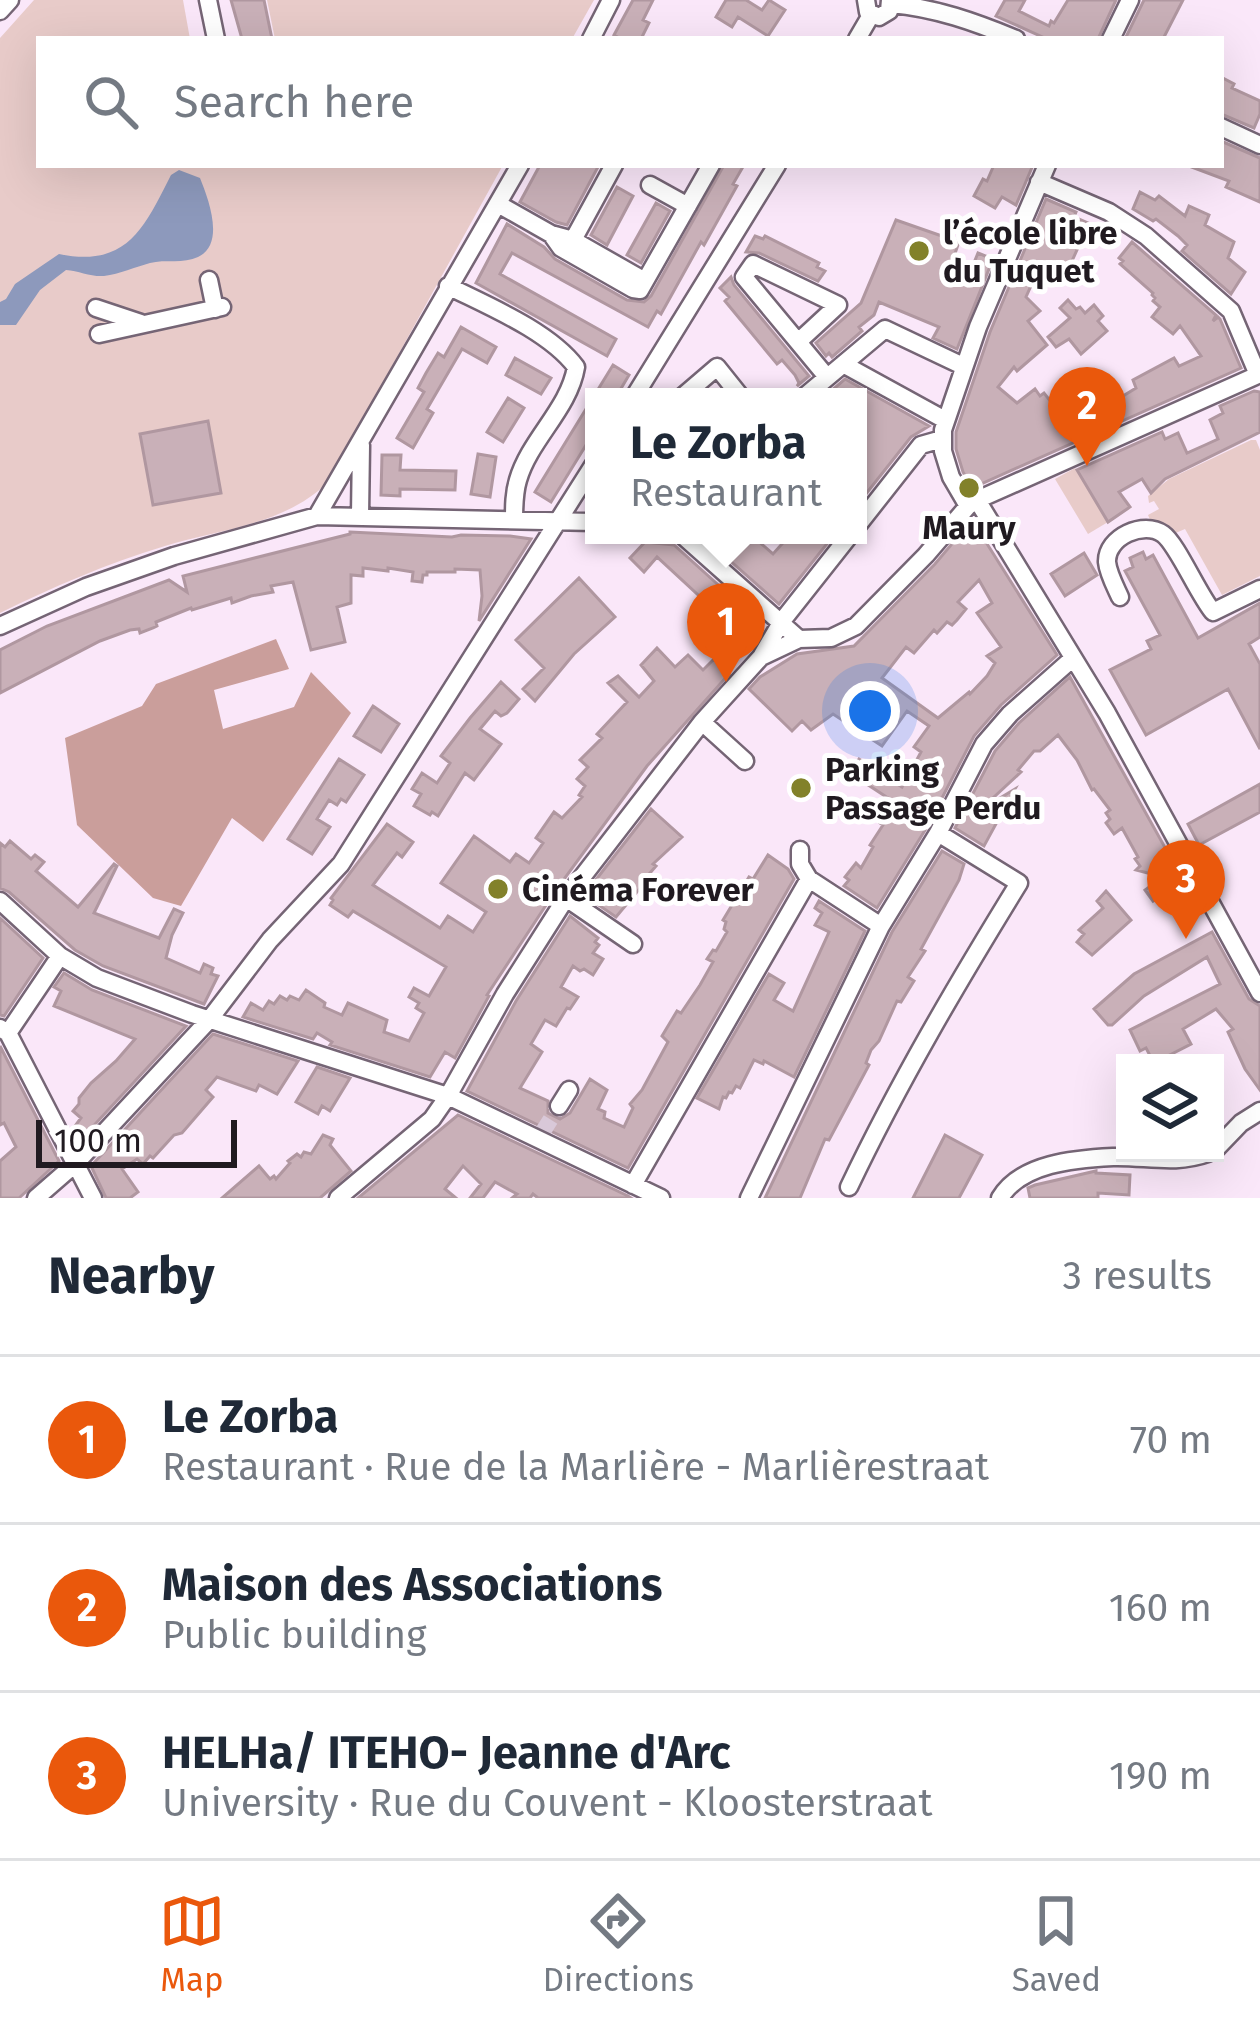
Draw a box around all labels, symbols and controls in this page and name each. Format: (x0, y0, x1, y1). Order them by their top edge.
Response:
search box (36, 36, 1224, 168)
icon: search (78, 69, 144, 135)
text: Search here (174, 75, 414, 129)
place label: l’école libre du Tuquet (943, 213, 1118, 291)
marker: l’école libre du Tuquet (906, 238, 932, 264)
pin: 2 (1048, 367, 1126, 466)
popup (585, 388, 867, 544)
text: Le Zorba (630, 416, 806, 470)
text: Restaurant (630, 470, 822, 516)
marker: Maury (956, 475, 982, 501)
place label: Maury (922, 508, 1017, 548)
pin: 1 (687, 583, 765, 682)
your location (840, 681, 900, 741)
place label: Parking Passage Perdu (825, 750, 1041, 828)
marker: Parking Passage Perdu (788, 775, 814, 801)
pin: 3 (1147, 840, 1225, 939)
place label: Cinéma Forever (522, 870, 755, 910)
marker: Cinéma Forever (485, 876, 511, 902)
map controls (1116, 1054, 1224, 1162)
button: layers (1116, 1054, 1224, 1162)
scale bar (36, 1114, 237, 1167)
text: 100 m (54, 1121, 142, 1161)
text: Nearby (48, 1245, 214, 1307)
text: 3 results (1062, 1253, 1212, 1299)
text: Le Zorba (162, 1390, 338, 1444)
text: 1 (78, 1417, 96, 1463)
text: 70 m (1130, 1417, 1212, 1463)
text: Restaurant · Rue de la Marlière - Marlièrestraat (162, 1444, 989, 1490)
text: Maison des Associations (162, 1558, 663, 1612)
text: 2 (77, 1585, 97, 1631)
text: 160 m (1109, 1585, 1212, 1631)
text: Public building (162, 1612, 426, 1658)
text: HELHa/ ITEHO- Jeanne d'Arc (162, 1726, 731, 1780)
text: 3 (77, 1753, 97, 1799)
text: 190 m (1109, 1753, 1212, 1799)
text: University · Rue du Couvent - Kloosterstraat (162, 1780, 933, 1826)
tab: Map (159, 1888, 225, 2000)
tab: Directions (543, 1888, 694, 2000)
tab: Saved (1012, 1888, 1101, 2000)

